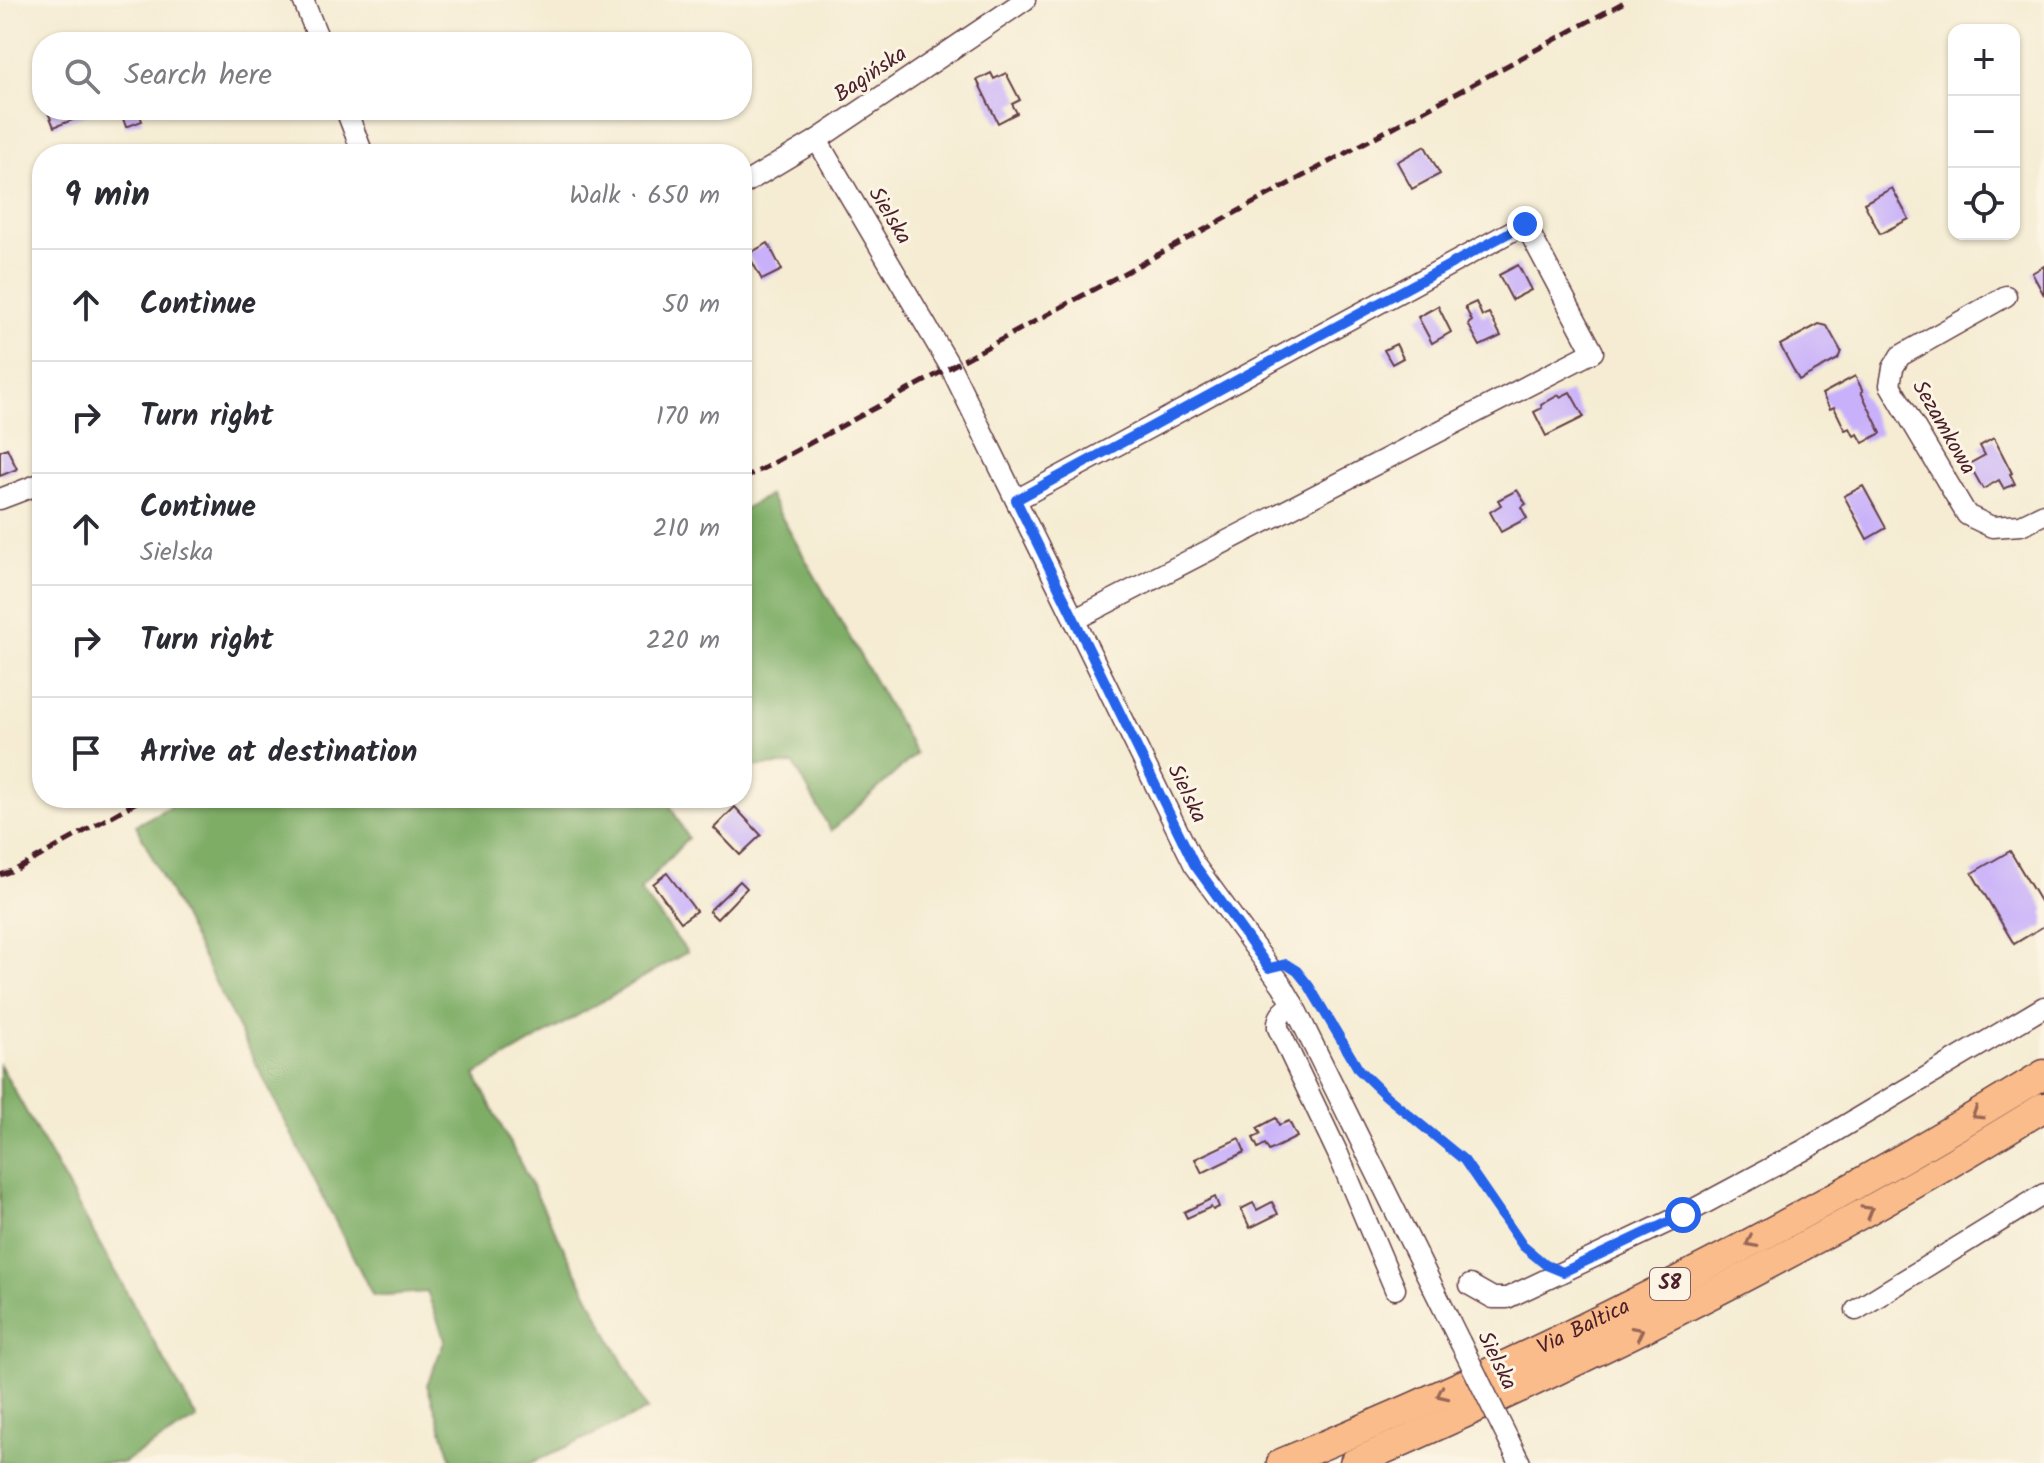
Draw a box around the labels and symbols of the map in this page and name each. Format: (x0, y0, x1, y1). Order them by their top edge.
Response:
street label: Bagińska (827, 38, 915, 112)
street label: Sielska (858, 180, 920, 252)
route end (1507, 206, 1543, 242)
street label: Sezamkowa (1902, 374, 1984, 482)
street label: Sielska (1157, 758, 1215, 830)
one-way arrow (1971, 1105, 1986, 1120)
route start (1665, 1197, 1701, 1233)
one-way arrow (1859, 1205, 1874, 1221)
one-way arrow (1745, 1233, 1759, 1248)
road number: S8 (1650, 1268, 1690, 1300)
street label: Via Baltica (1531, 1290, 1636, 1365)
street label: Sielska (1467, 1325, 1525, 1397)
one-way arrow (1630, 1326, 1645, 1342)
one-way arrow (1436, 1384, 1451, 1400)

